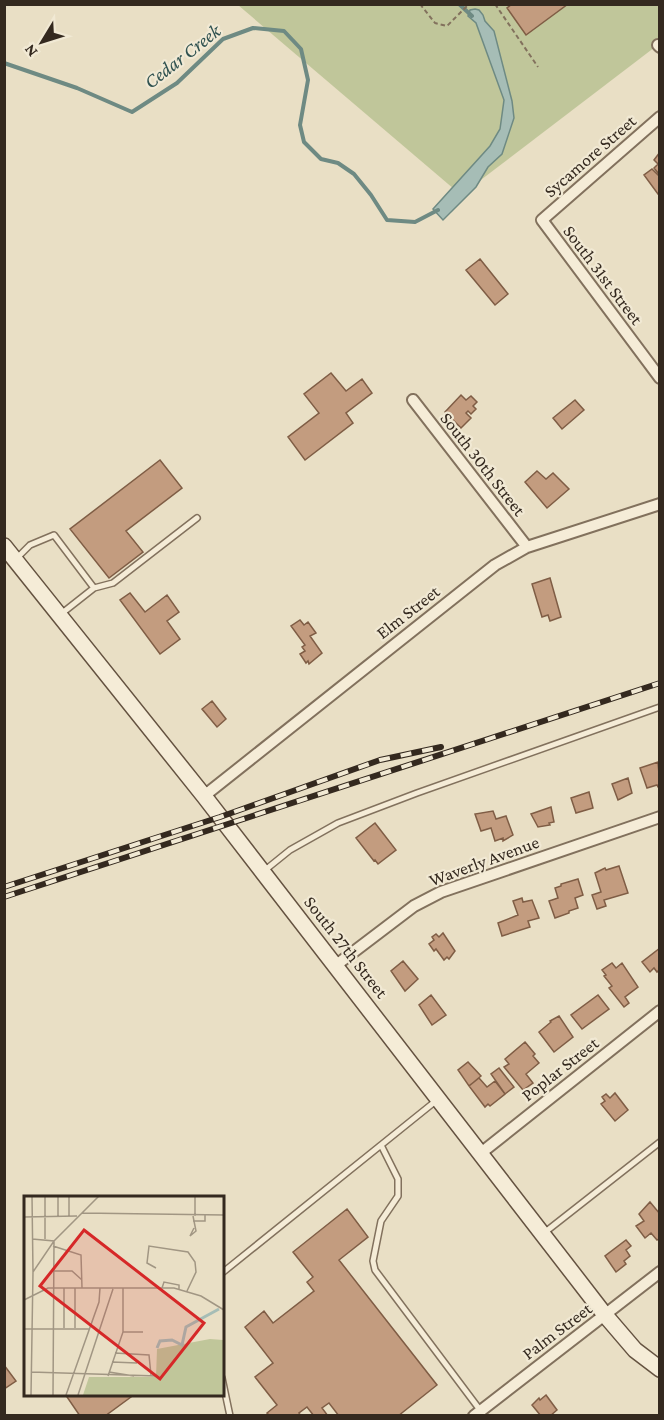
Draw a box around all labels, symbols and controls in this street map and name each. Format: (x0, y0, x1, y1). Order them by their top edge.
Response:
north arrow (12, 12, 72, 72)
water label: Cedar Creek (139, 19, 226, 93)
text: N (20, 41, 41, 60)
street label: Sycamore Street (540, 110, 641, 201)
street label: South 31st Street (559, 221, 647, 329)
street label: South 30th Street (436, 408, 530, 521)
street label: Elm Street (372, 581, 444, 643)
street label: Waverly Avenue (426, 832, 542, 890)
street label: South 27th Street (300, 892, 393, 1003)
street label: Poplar Street (518, 1032, 603, 1105)
inset map (24, 1196, 224, 1396)
street label: Palm Street (518, 1298, 597, 1364)

